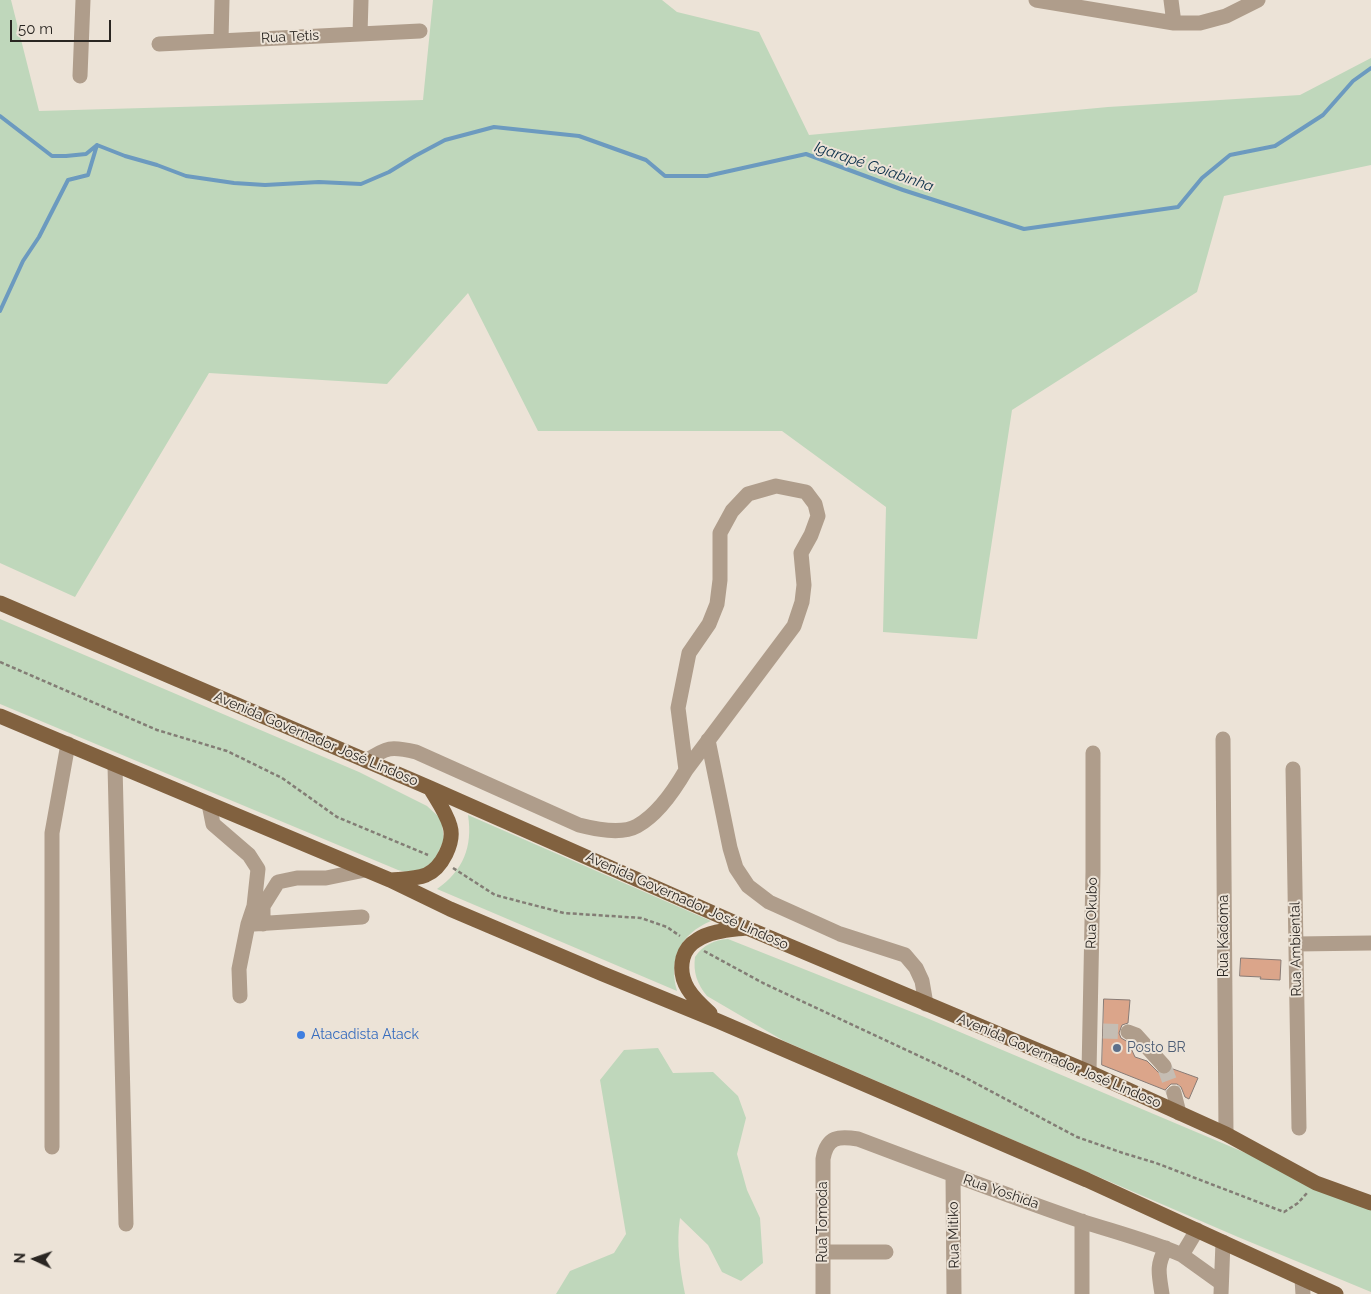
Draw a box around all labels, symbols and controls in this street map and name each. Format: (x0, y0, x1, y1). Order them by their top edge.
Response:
scale bar (12, 10, 114, 42)
text: 50 m (18, 20, 53, 38)
street label: Rua Tetis (261, 27, 319, 47)
water label: Igarapé Goiabinha (812, 138, 936, 196)
street label: Avenida Governador José Lindoso (211, 688, 421, 790)
street label: Avenida Governador José Lindoso (583, 849, 791, 953)
street label: Rua Okubo (1083, 877, 1101, 949)
street label: Rua Kadoma (1216, 895, 1232, 977)
street label: Rua Ambiental (1287, 901, 1305, 997)
street label: Avenida Governador José Lindoso (954, 1010, 1164, 1112)
place label: Atacadista Atack (311, 1027, 419, 1043)
marker: Atacadista Atack (295, 1029, 307, 1041)
place label: Posto BR (1127, 1040, 1186, 1056)
marker: Posto BR (1111, 1042, 1123, 1054)
street label: Rua Yoshida (961, 1171, 1041, 1213)
street label: Rua Tomoda (815, 1181, 831, 1263)
street label: Rua Mitiko (945, 1201, 963, 1269)
north arrow (10, 1234, 60, 1284)
text: N (12, 1252, 28, 1264)

